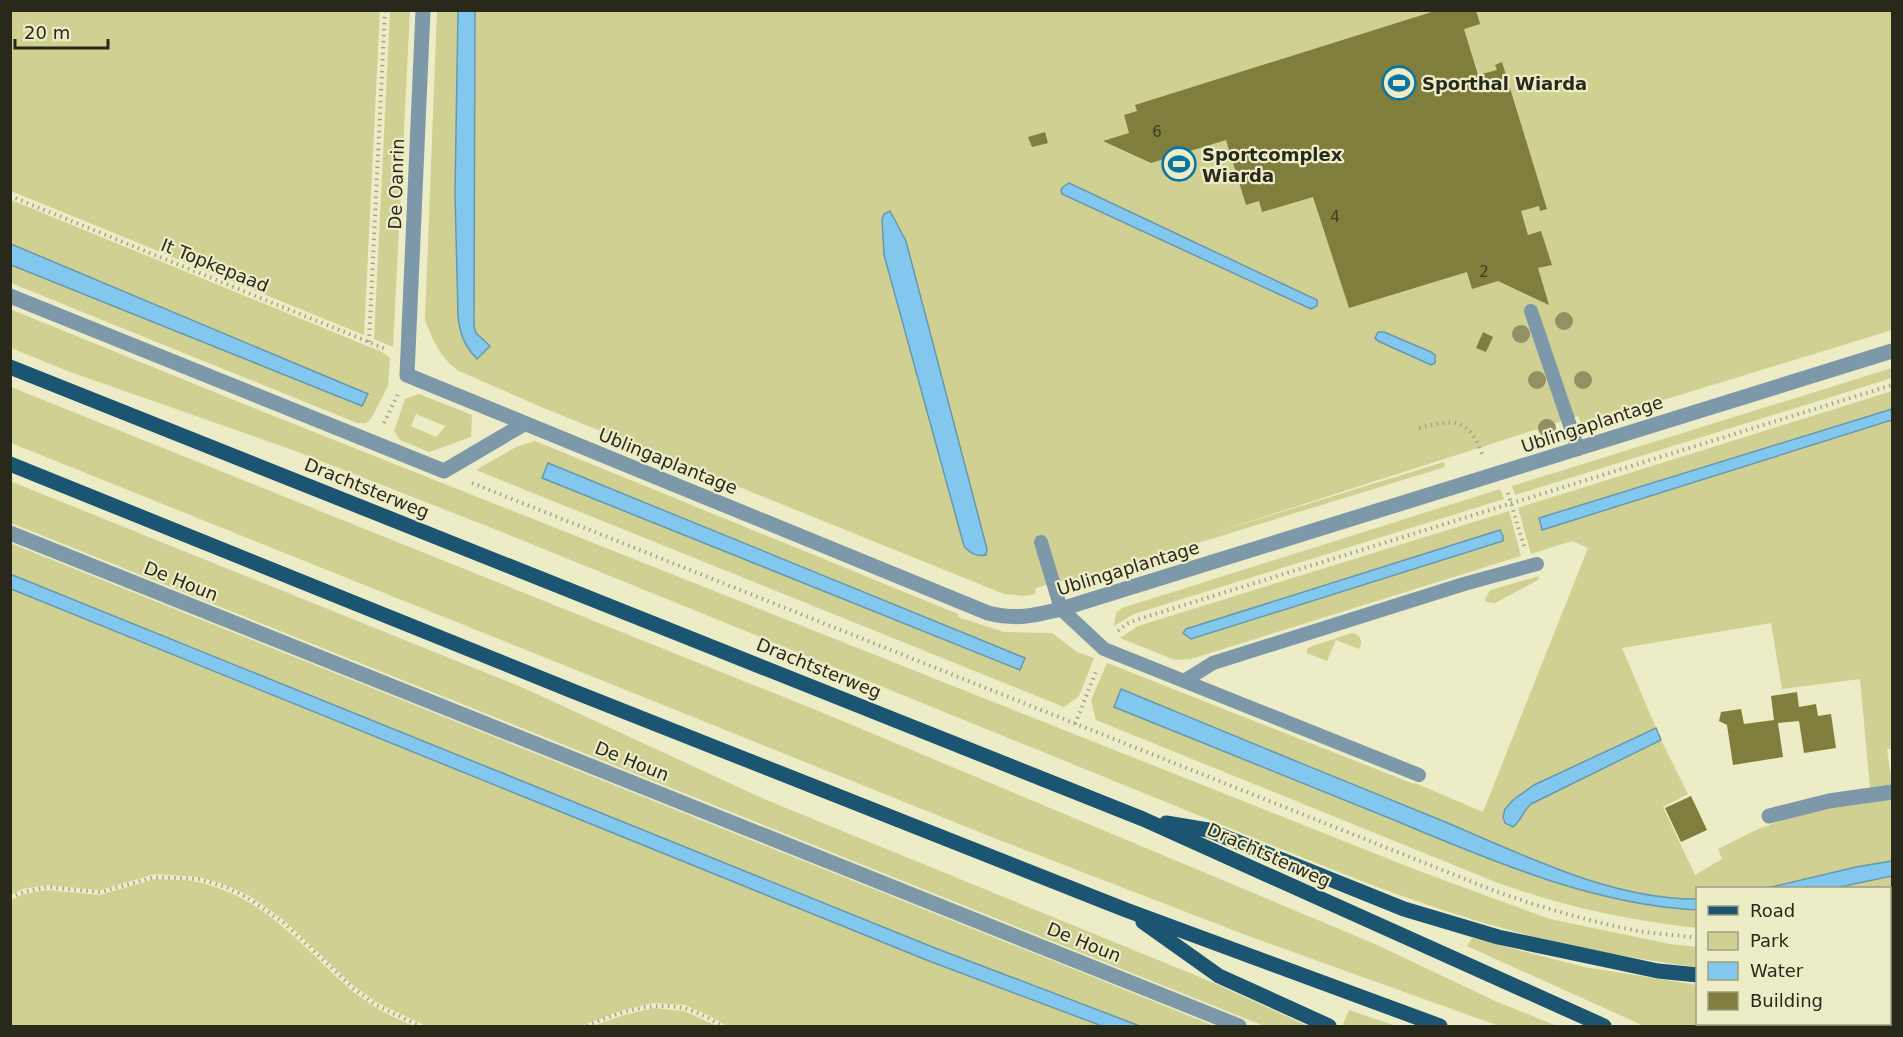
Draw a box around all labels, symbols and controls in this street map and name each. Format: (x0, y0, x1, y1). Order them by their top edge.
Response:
scale bar (15, 12, 108, 50)
text: 20 m (24, 22, 70, 43)
sports icon: Sporthal Wiarda (1381, 65, 1417, 101)
place label: Sporthal Wiarda (1422, 73, 1587, 94)
house number: 6 (1152, 123, 1162, 141)
street label: De Oanrin (384, 138, 408, 230)
place label: Sportcomplex Wiarda (1202, 144, 1343, 186)
sports icon: Sportcomplex Wiarda (1161, 146, 1197, 182)
house number: 4 (1330, 208, 1340, 226)
street label: It Topkepaad (158, 234, 272, 296)
house number: 2 (1479, 263, 1489, 281)
street label: Ublingaplantage (1518, 391, 1666, 457)
street label: Ublingaplantage (595, 424, 741, 498)
street label: Drachtsterweg (302, 453, 432, 523)
street label: Ublingaplantage (1054, 536, 1202, 600)
street label: De Houn (141, 557, 221, 605)
street label: Drachtsterweg (754, 633, 884, 703)
street label: De Houn (592, 737, 672, 785)
street label: Drachtsterweg (1204, 818, 1334, 892)
legend (1696, 887, 1891, 1025)
text: Road (1750, 900, 1795, 921)
street label: De Houn (1044, 918, 1124, 966)
text: Park (1750, 930, 1789, 951)
text: Water (1750, 960, 1804, 981)
text: Building (1750, 990, 1823, 1011)

